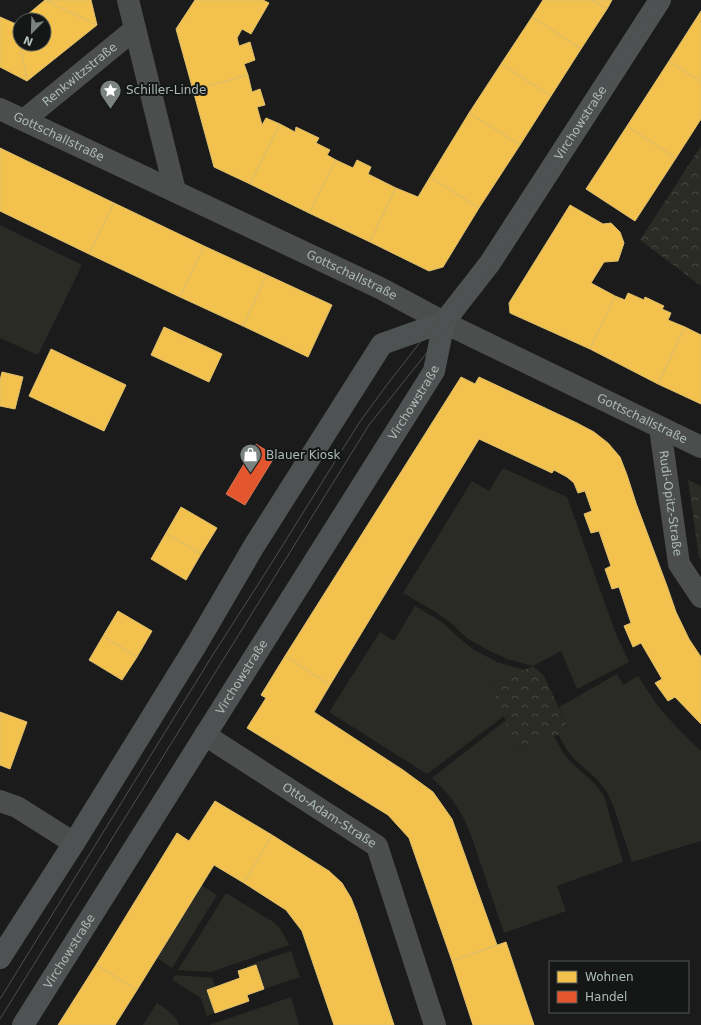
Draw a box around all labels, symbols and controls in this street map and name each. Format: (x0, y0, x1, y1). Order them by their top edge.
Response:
north arrow (12, 12, 52, 52)
text: N (22, 33, 35, 49)
street label: Renkwitzstraße (40, 40, 120, 109)
place icon: Schiller-Linde (98, 77, 124, 110)
place label: Schiller-Linde (126, 83, 206, 97)
street label: Virchowstraße (551, 83, 610, 163)
street label: Gottschallstraße (11, 109, 106, 164)
street label: Gottschallstraße (304, 247, 400, 303)
street label: Virchowstraße (385, 364, 442, 443)
street label: Gottschallstraße (595, 391, 690, 446)
shop icon: Blauer Kiosk (238, 442, 264, 475)
place label: Blauer Kiosk (266, 448, 340, 462)
street label: Rudi-Opitz-Straße (656, 450, 685, 557)
street label: Virchowstraße (213, 637, 270, 717)
street label: Otto-Adam-Straße (280, 780, 379, 851)
street label: Virchowstraße (41, 911, 98, 991)
legend (549, 961, 689, 1013)
text: Wohnen (585, 970, 634, 984)
text: Handel (585, 990, 627, 1004)

